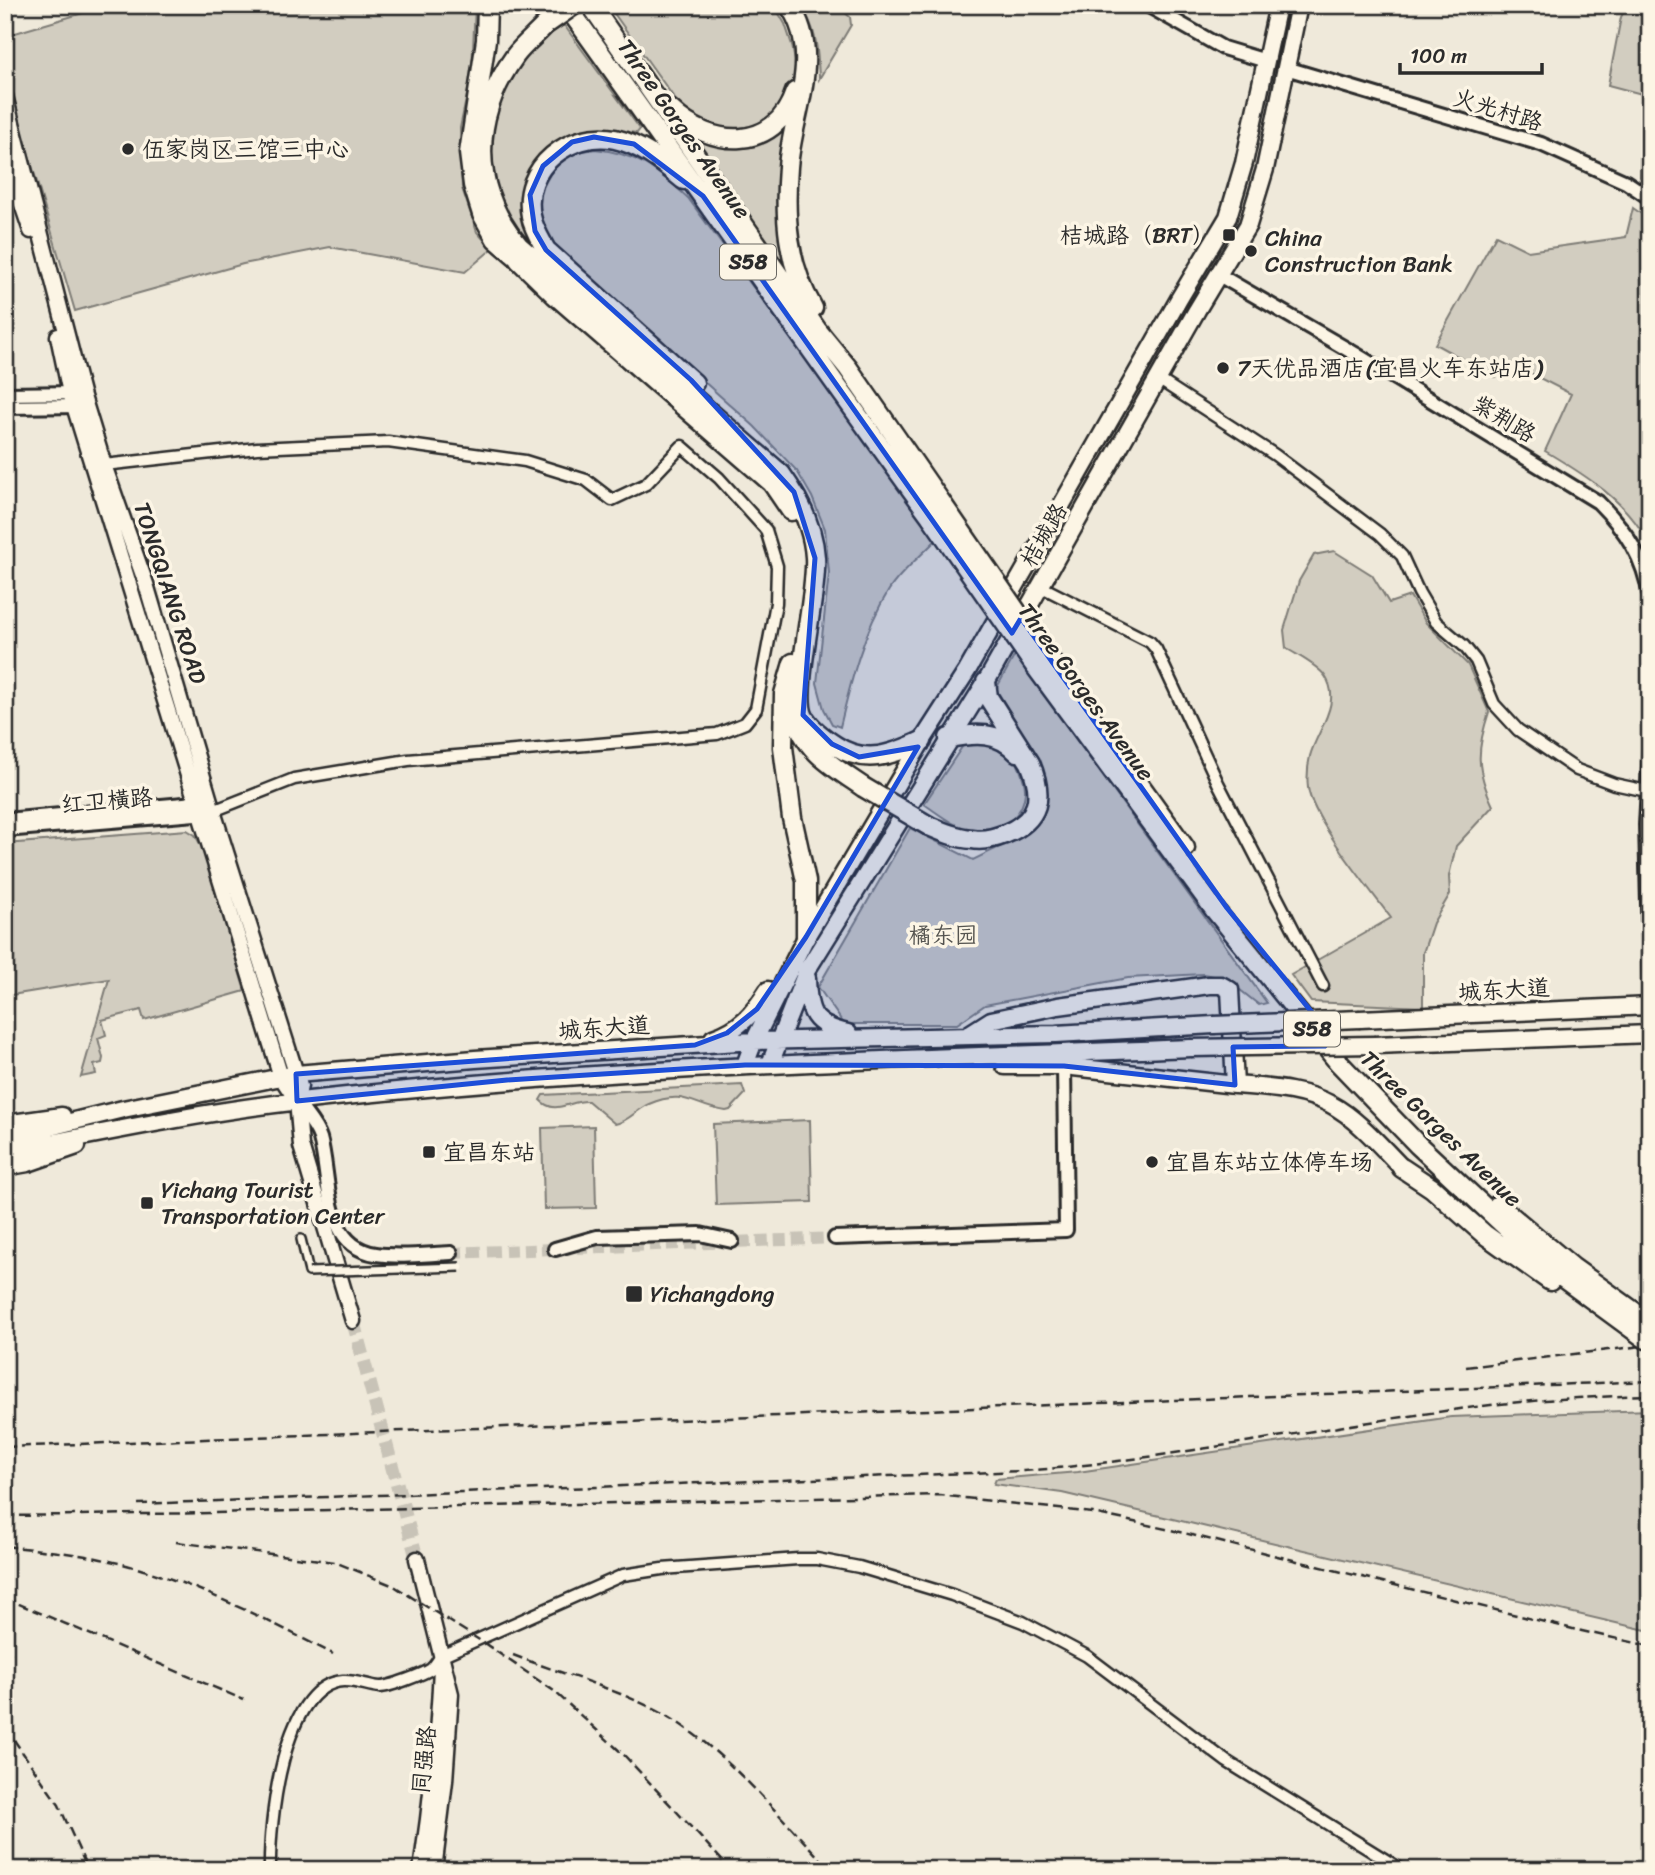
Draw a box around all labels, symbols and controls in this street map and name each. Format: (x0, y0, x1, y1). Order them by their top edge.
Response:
street label: Three Gorges Avenue (606, 30, 762, 228)
scale bar (1400, 32, 1541, 76)
text: 100 m (1410, 37, 1467, 75)
street label: 火光村路 (1448, 77, 1548, 143)
place label: 伍家岗区三馆三中心 (142, 129, 349, 170)
marker: 伍家岗区三馆三中心 (120, 141, 136, 157)
place label: 桔城路（BRT） (1060, 215, 1215, 256)
place label: China Construction Bank (1265, 218, 1453, 285)
marker: 桔城路（BRT） (1221, 227, 1237, 243)
marker: China Construction Bank (1243, 243, 1259, 259)
road number: S58 (720, 244, 776, 280)
place label: 7天优品酒店(宜昌火车东站店) (1237, 348, 1544, 389)
marker: 7天优品酒店(宜昌火车东站店) (1215, 360, 1231, 376)
street label: 紫荆路 (1464, 384, 1544, 454)
street label: 桔城路 (1009, 495, 1079, 575)
street label: TONGQIANG ROAD (121, 497, 219, 690)
street label: Three Gorges Avenue (1007, 594, 1165, 790)
street label: 红卫横路 (59, 777, 155, 825)
park label: 橘东园 (909, 915, 978, 956)
street label: 城东大道 (1457, 967, 1551, 1013)
street label: 城东大道 (557, 1004, 651, 1052)
road number: S58 (1284, 1012, 1340, 1046)
street label: Three Gorges Avenue (1350, 1040, 1532, 1218)
place label: 宜昌东站 (443, 1132, 535, 1173)
place label: 宜昌东站立体停车场 (1166, 1142, 1373, 1183)
marker: 宜昌东站 (421, 1144, 437, 1160)
marker: 宜昌东站立体停车场 (1144, 1154, 1160, 1170)
place label: Yichang Tourist Transportation Center (161, 1170, 386, 1237)
marker: Yichang Tourist Transportation Center (139, 1195, 155, 1211)
place label: Yichangdong (650, 1274, 775, 1315)
marker: Yichangdong (624, 1284, 644, 1304)
street label: 同强路 (400, 1724, 448, 1796)

